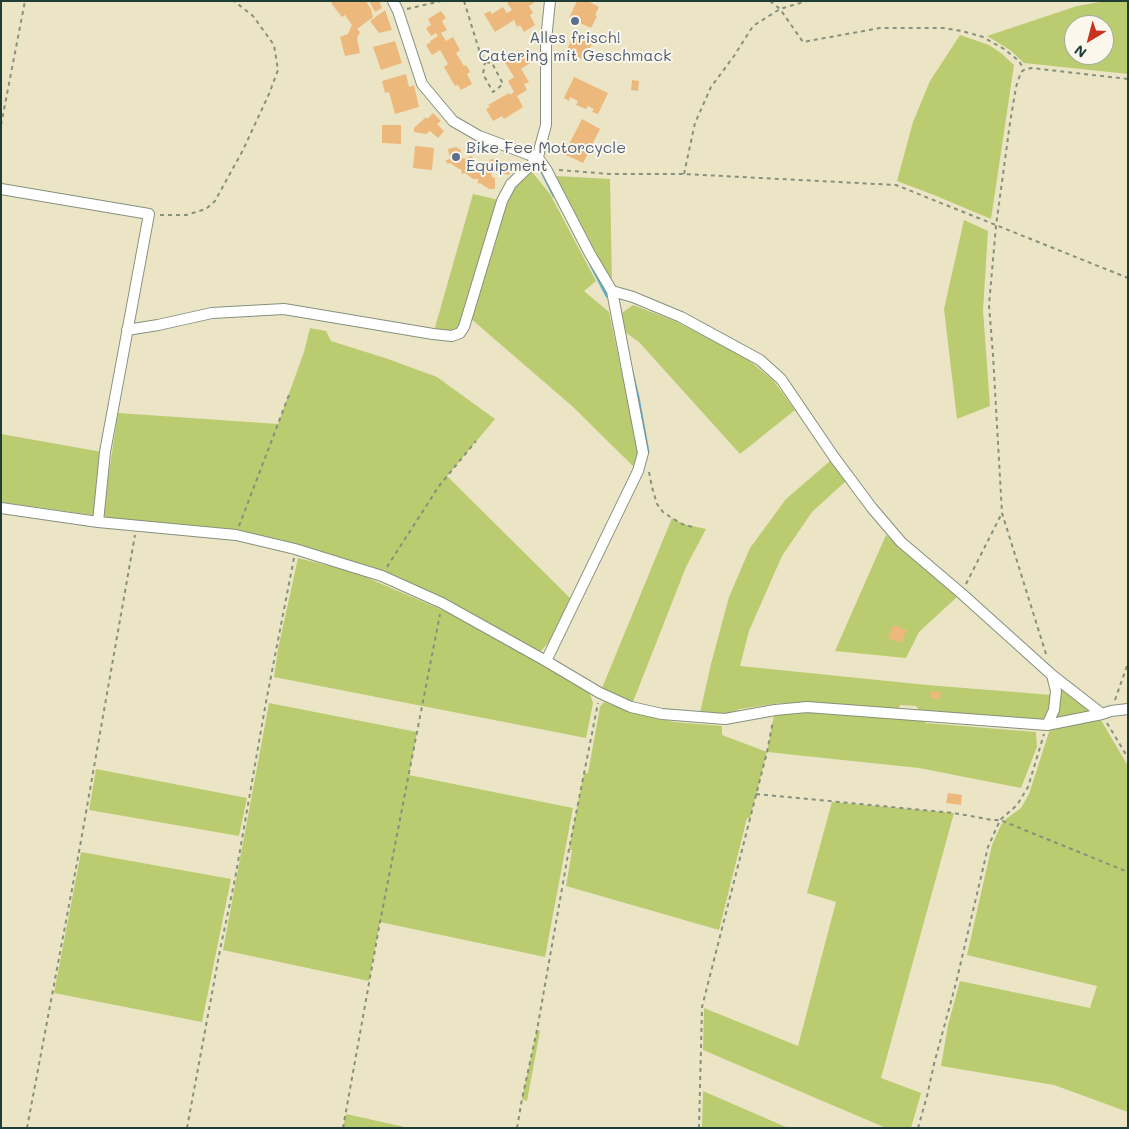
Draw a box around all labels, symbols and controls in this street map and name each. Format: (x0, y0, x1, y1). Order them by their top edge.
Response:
marker: Alles frisch! Catering mit Geschmack (569, 15, 581, 27)
north arrow (1064, 15, 1114, 65)
place label: Alles frisch! Catering mit Geschmack (479, 28, 671, 66)
text: N (1070, 41, 1090, 62)
place label: Bike Fee Motorcycle Equipment (466, 138, 626, 176)
marker: Bike Fee Motorcycle Equipment (450, 151, 462, 163)

